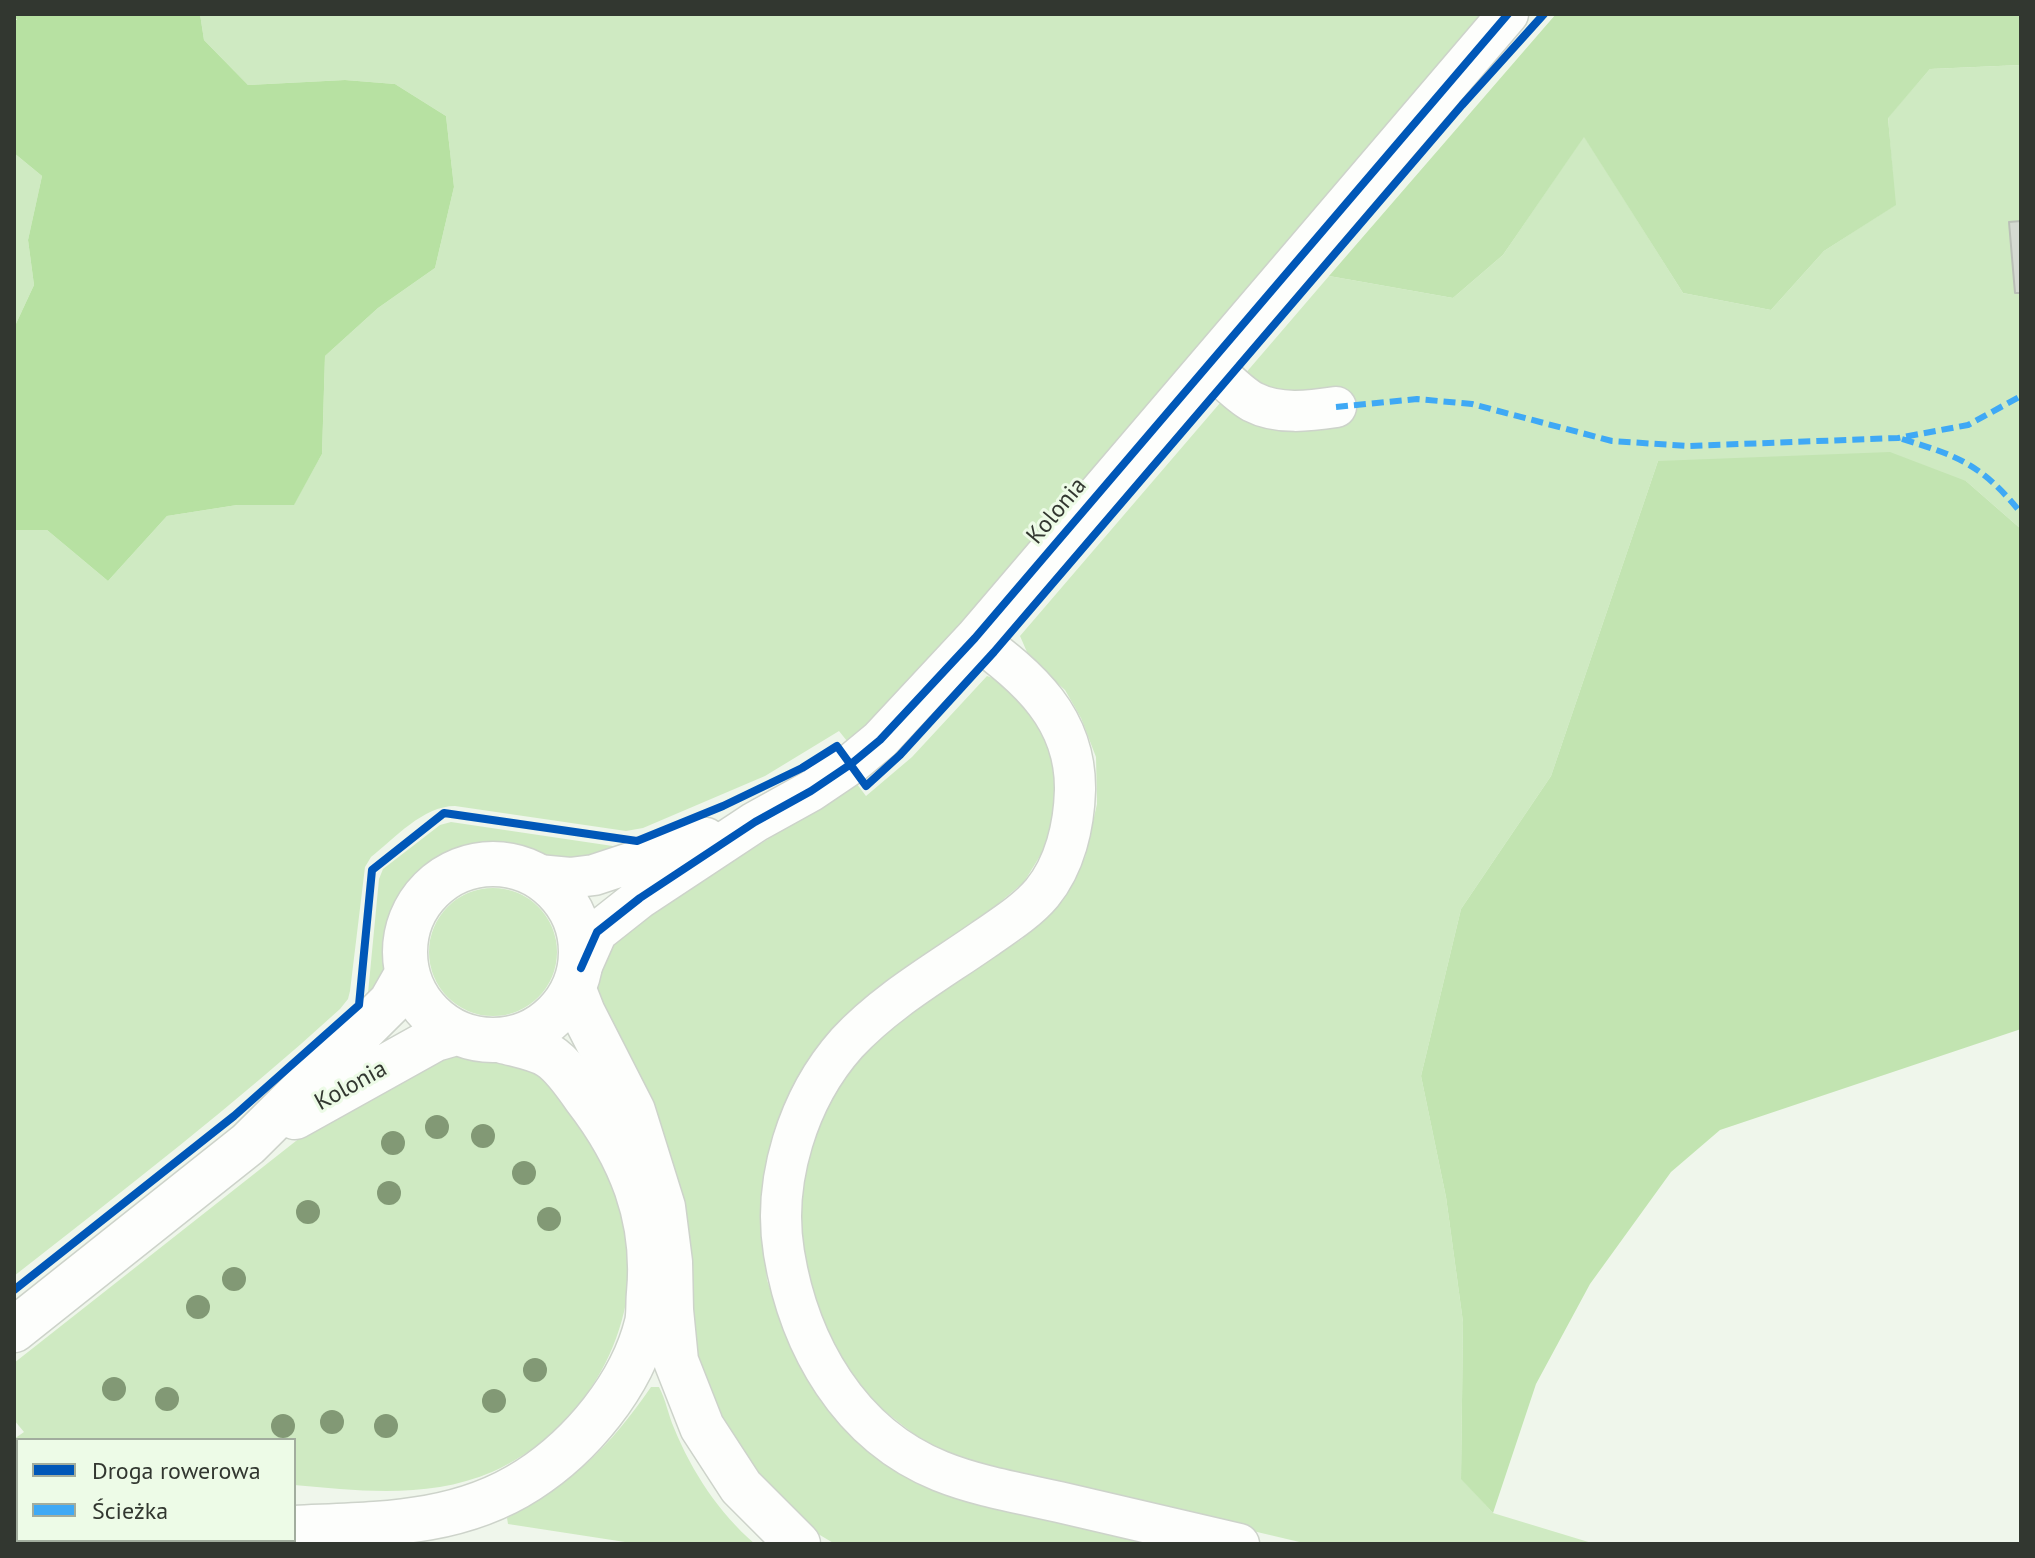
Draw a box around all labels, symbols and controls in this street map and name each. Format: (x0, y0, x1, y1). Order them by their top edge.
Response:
street label: Kolonia (1021, 472, 1093, 550)
street label: Kolonia (310, 1055, 392, 1117)
legend (16, 1438, 296, 1542)
text: Droga rowerowa (92, 1455, 261, 1486)
text: Ścieżka (92, 1495, 168, 1526)

